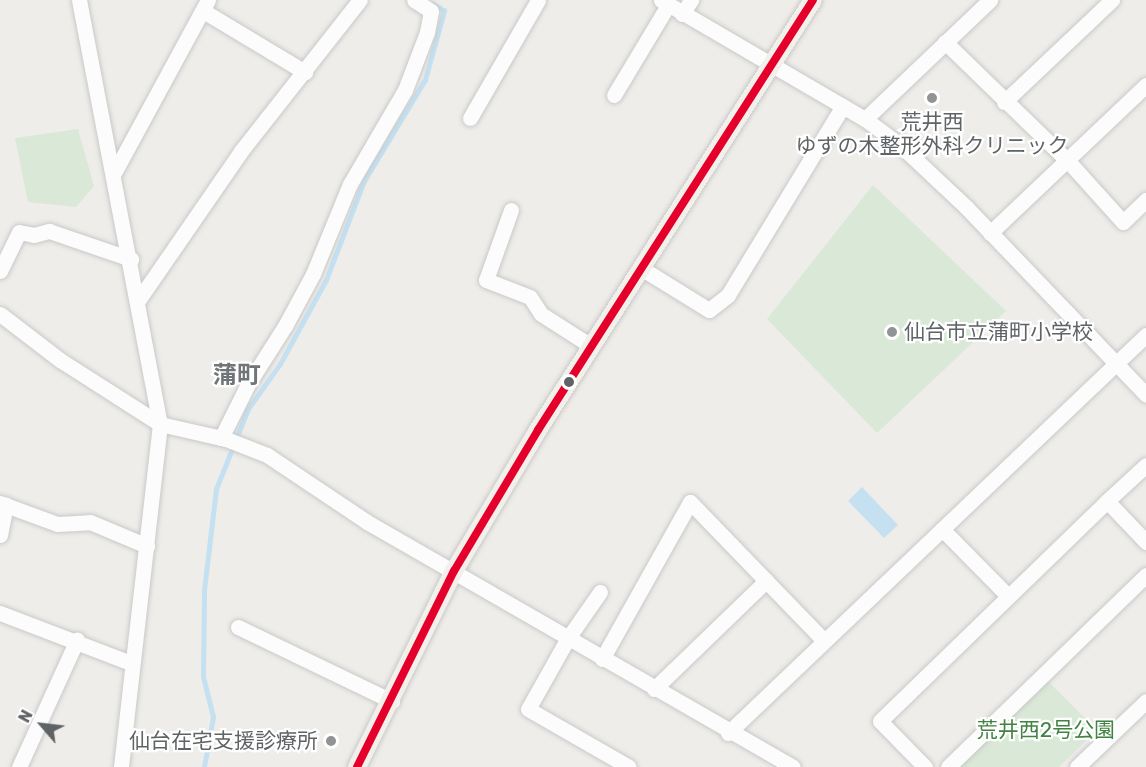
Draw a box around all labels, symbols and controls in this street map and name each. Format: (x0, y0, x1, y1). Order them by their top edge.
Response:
marker: 荒井西 ゆずの木整形外科クリニック (923, 89, 941, 107)
place label: 荒井西 ゆずの木整形外科クリニック (796, 109, 1068, 159)
place label: 仙台市立蒲町小学校 (904, 319, 1093, 345)
marker: 仙台市立蒲町小学校 (885, 325, 899, 339)
district label: 蒲町 (213, 362, 261, 390)
unlabelled marker (563, 376, 575, 388)
north arrow (12, 695, 72, 755)
text: N (15, 707, 37, 726)
park label: 荒井西2号公園 (977, 717, 1115, 743)
place label: 仙台在宅支援診療所 (129, 728, 318, 754)
marker: 仙台在宅支援診療所 (322, 732, 340, 750)

